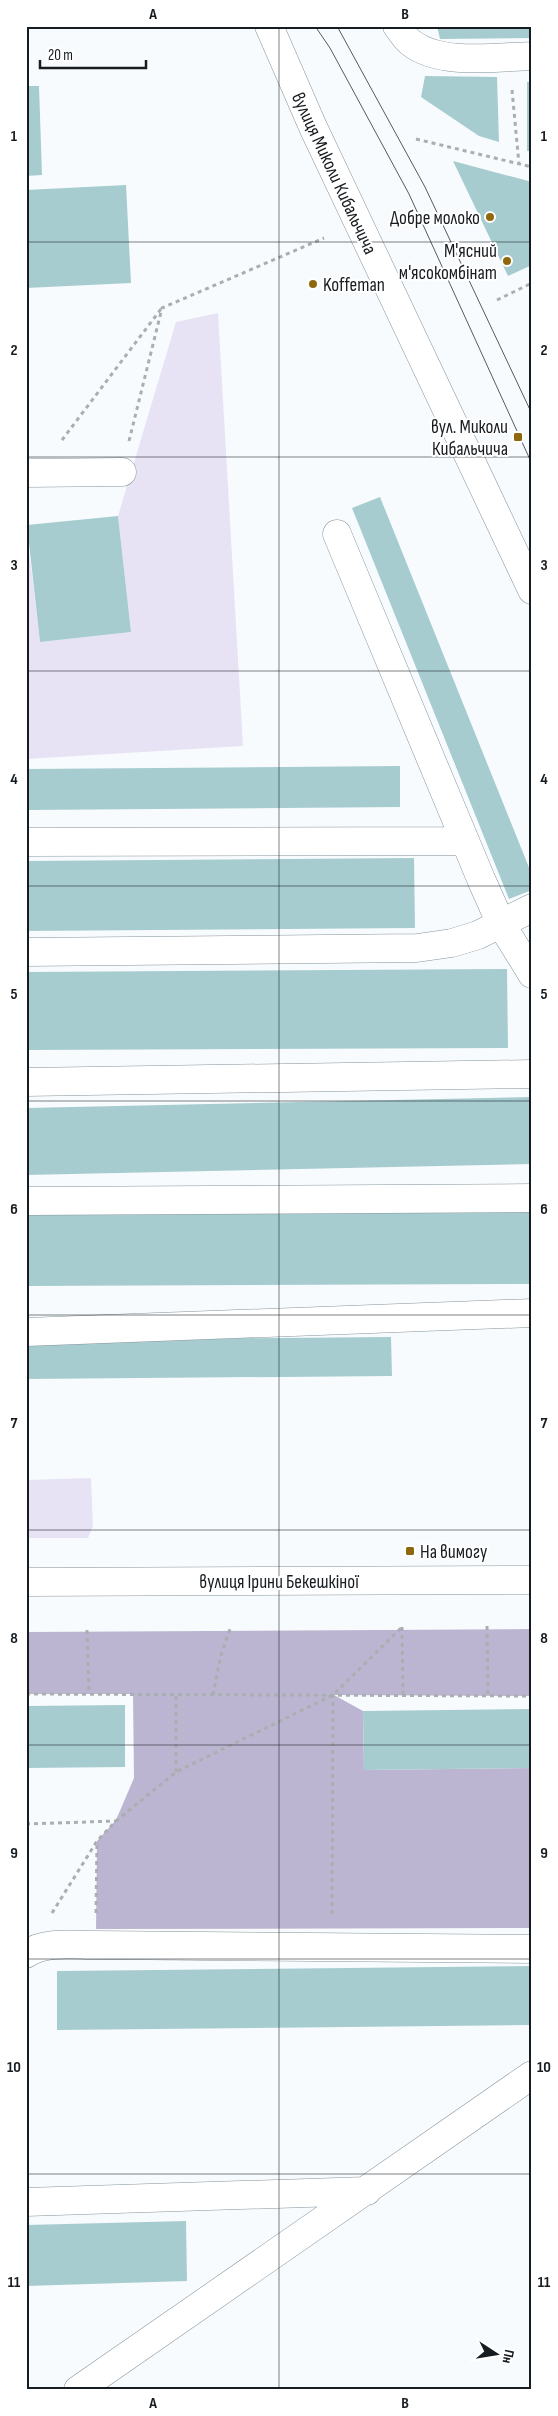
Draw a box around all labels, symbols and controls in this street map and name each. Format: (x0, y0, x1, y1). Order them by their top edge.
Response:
text: A (148, 5, 157, 24)
text: B (401, 5, 409, 24)
scale bar (40, 38, 146, 70)
text: 20 m (48, 46, 73, 65)
street label: вулиця Миколи Кибальчича (286, 89, 381, 258)
text: 1 (11, 127, 18, 146)
text: 1 (541, 127, 548, 146)
place label: Добре молоко (390, 207, 480, 230)
marker: Добре молоко (484, 211, 496, 223)
place label: М'ясний м'ясокомбінат (399, 240, 497, 285)
marker: М'ясний м'ясокомбінат (501, 255, 513, 267)
place label: Koffeman (323, 274, 385, 297)
marker: Koffeman (307, 278, 319, 290)
text: 2 (10, 341, 18, 360)
text: 2 (540, 341, 548, 360)
place label: вул. Миколи Кибальчича (431, 416, 508, 461)
marker: вул. Миколи Кибальчича (512, 431, 524, 443)
text: 3 (10, 556, 18, 575)
text: 3 (540, 556, 548, 575)
text: 4 (10, 770, 18, 789)
text: 4 (540, 770, 548, 789)
text: 5 (10, 985, 18, 1004)
text: 5 (540, 985, 548, 1004)
text: 6 (10, 1200, 18, 1219)
text: 6 (540, 1200, 548, 1219)
text: 7 (11, 1414, 18, 1433)
text: 7 (541, 1414, 548, 1433)
place label: На вимогу (420, 1541, 488, 1564)
marker: На вимогу (404, 1545, 416, 1557)
street label: вулиця Ірини Бекешкіної (199, 1571, 359, 1594)
text: 8 (10, 1629, 18, 1648)
text: 8 (540, 1629, 548, 1648)
text: 9 (10, 1844, 18, 1863)
text: 9 (540, 1844, 548, 1863)
text: 10 (7, 2058, 21, 2077)
text: 10 (537, 2058, 551, 2077)
text: 11 (8, 2273, 21, 2292)
text: 11 (538, 2273, 551, 2292)
north arrow (470, 2328, 520, 2378)
text: Пн (499, 2348, 518, 2365)
text: A (148, 2394, 157, 2413)
text: B (401, 2394, 409, 2413)

